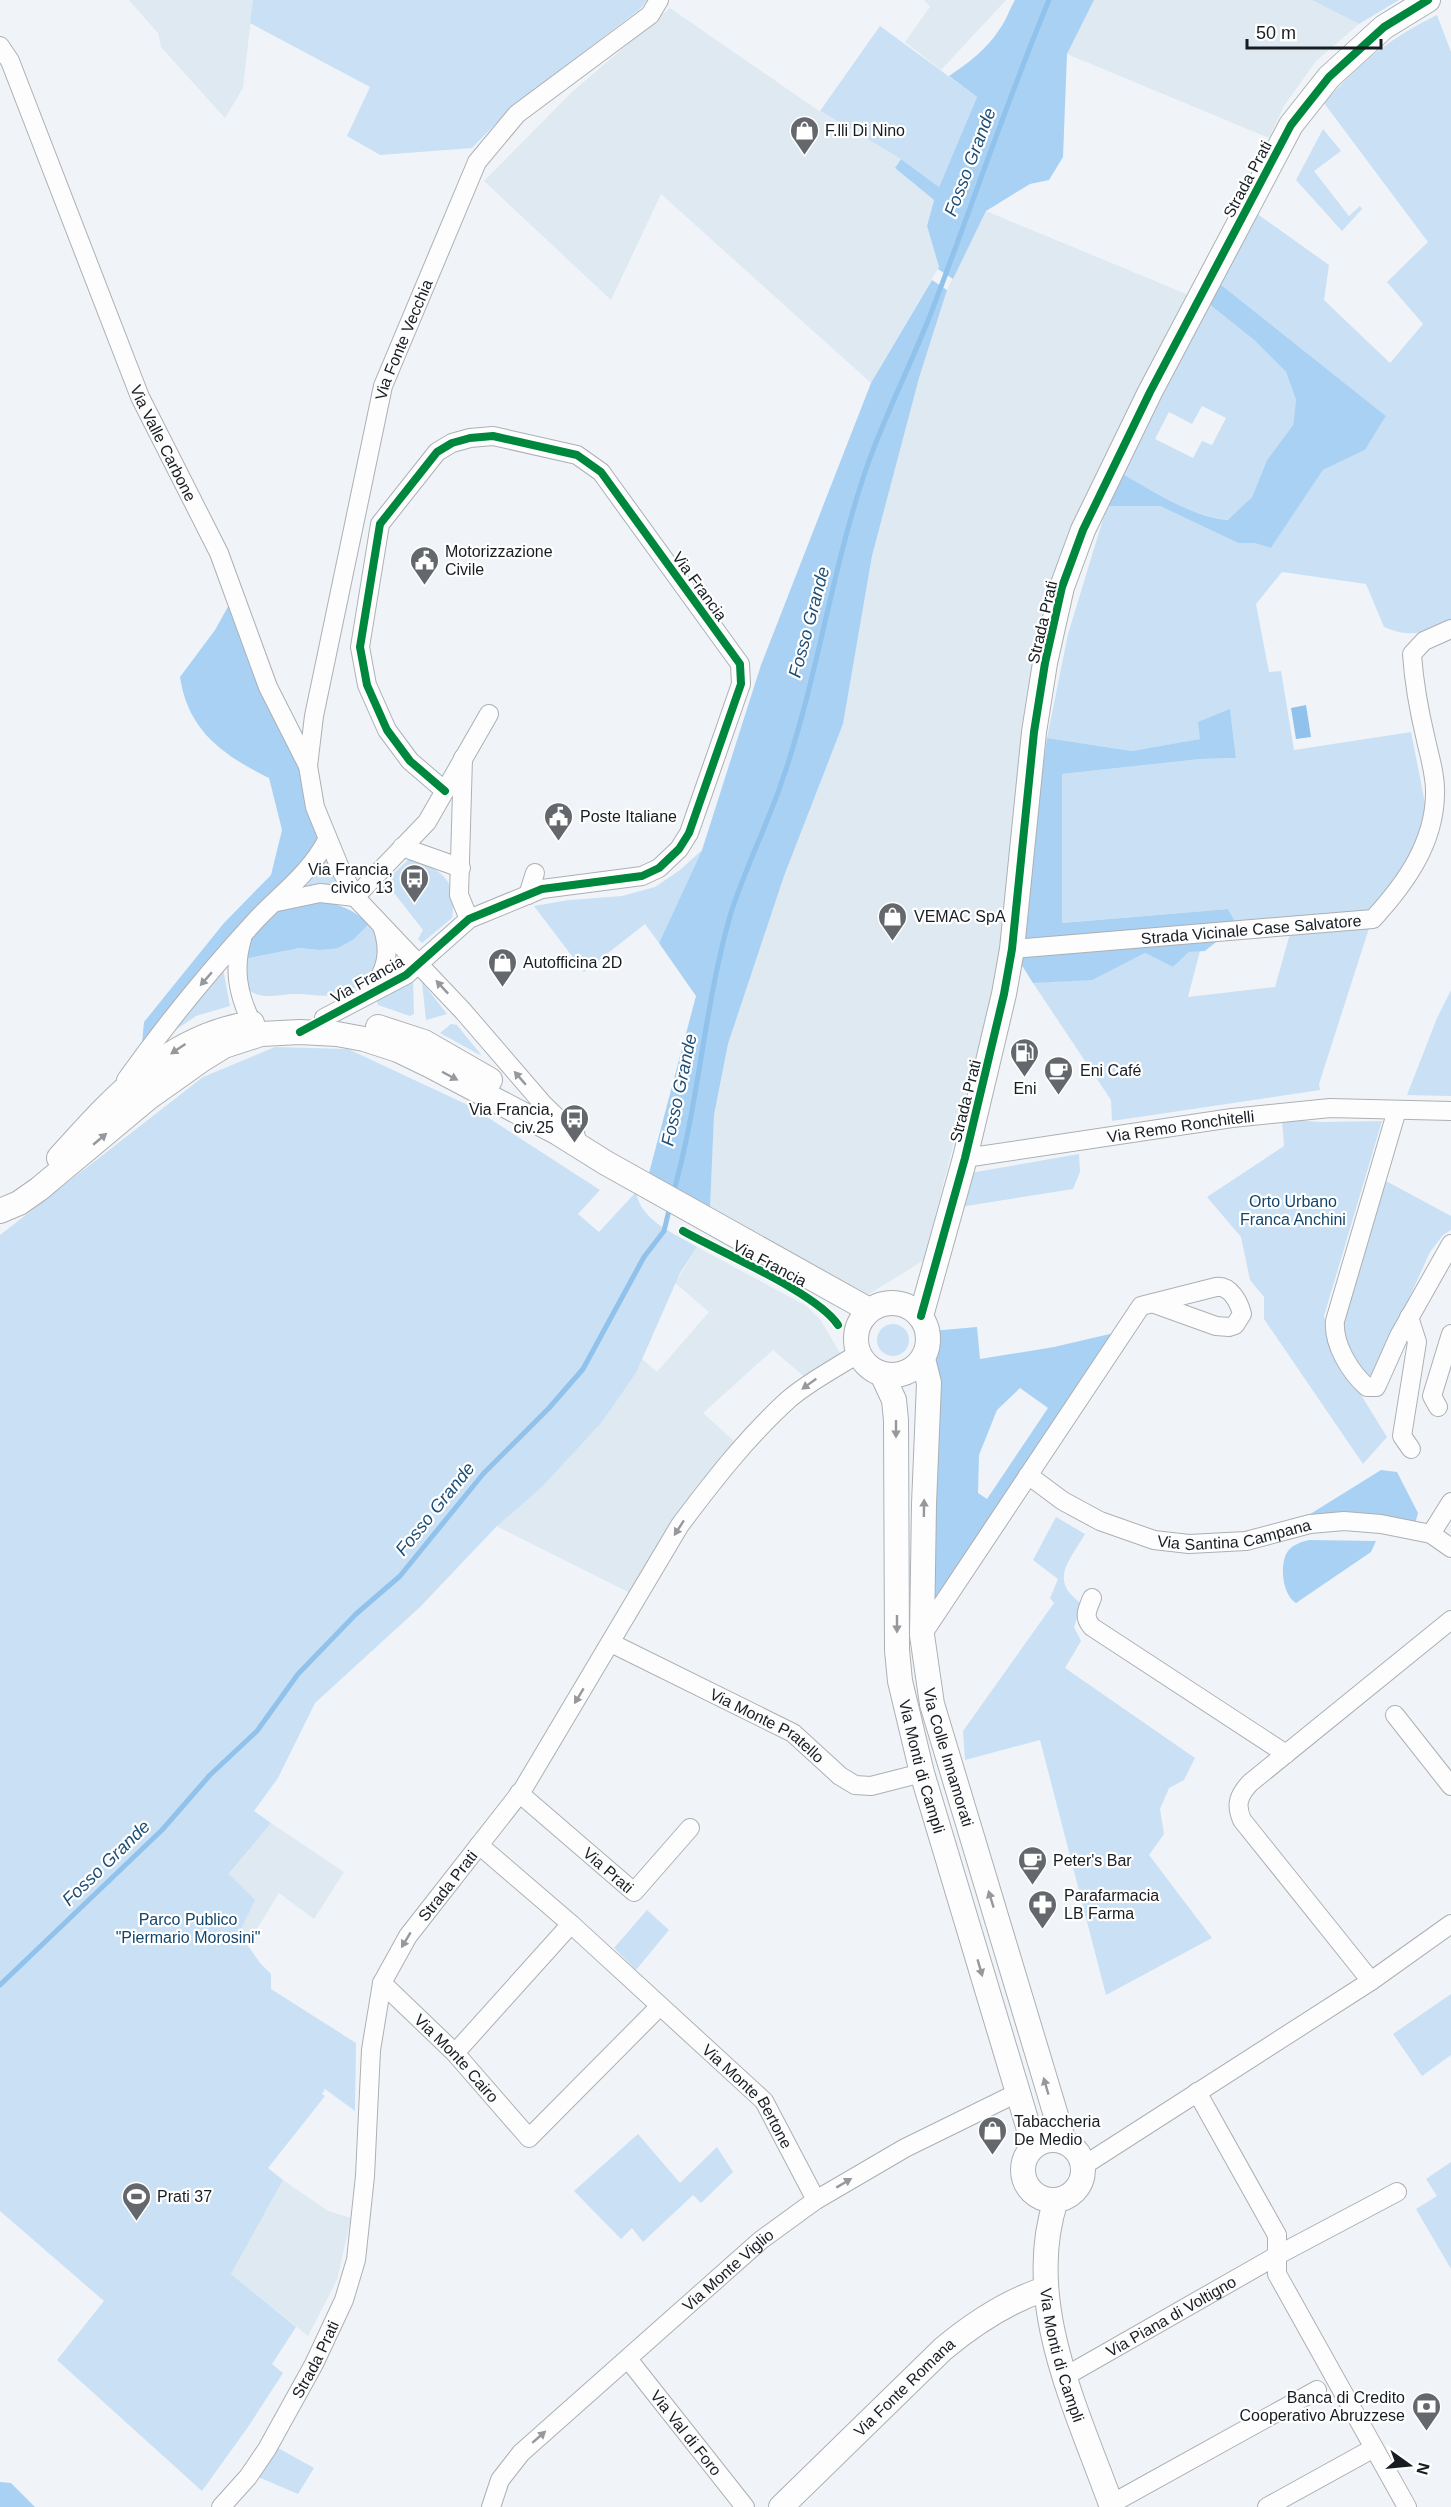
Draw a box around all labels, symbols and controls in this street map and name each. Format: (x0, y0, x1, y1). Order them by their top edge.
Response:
scale bar (1247, 12, 1380, 50)
text: 50 m (1256, 23, 1296, 43)
water label: Fosso Grande (940, 105, 1000, 219)
shop icon: F.lli Di Nino (788, 114, 820, 156)
place label: F.lli Di Nino (825, 122, 905, 139)
street label: Strada Prati (1220, 138, 1275, 221)
street label: Via Fonte Vecchia (372, 277, 436, 401)
street label: Via Valle Carbone (127, 383, 199, 504)
place label: Motorizzazione Civile (445, 543, 553, 578)
public building icon: Motorizzazione Civile (408, 544, 440, 586)
street label: Via Francia (669, 549, 730, 624)
water label: Fosso Grande (785, 564, 833, 680)
street label: Strada Prati (1025, 579, 1060, 665)
public building icon: Poste Italiane (543, 800, 575, 842)
place label: Poste Italiane (580, 808, 677, 825)
place label: Via Francia, civico 13 (308, 861, 393, 896)
bus stop icon: Via Francia, civico 13 (398, 862, 430, 904)
shop icon: VEMAC SpA (877, 900, 909, 942)
place label: VEMAC SpA (914, 908, 1006, 925)
street label: Strada Vicinale Case Salvatore (1140, 912, 1362, 947)
shop icon: Autofficina 2D (486, 946, 518, 988)
street label: Via Francia (328, 952, 407, 1006)
place label: Autofficina 2D (523, 954, 622, 971)
one-way arrow (199, 971, 212, 987)
one-way arrow (435, 980, 449, 995)
water label: Fosso Grande (657, 1032, 701, 1148)
fuel station icon: Eni (1009, 1036, 1041, 1078)
one-way arrow (171, 1043, 187, 1055)
cafe icon: Eni Café (1043, 1054, 1075, 1096)
street label: Strada Prati (947, 1058, 984, 1144)
place label: Eni Café (1080, 1062, 1141, 1079)
one-way arrow (513, 1070, 527, 1085)
one-way arrow (442, 1071, 459, 1081)
place label: Eni (1013, 1080, 1037, 1097)
place label: Via Francia, civ.25 (469, 1101, 554, 1136)
bus stop icon: Via Francia, civ.25 (559, 1102, 591, 1144)
street label: Via Remo Ronchitelli (1106, 1108, 1255, 1146)
one-way arrow (92, 1133, 108, 1146)
park label: Orto Urbano Franca Anchini (1240, 1193, 1346, 1228)
street label: Via Francia (730, 1237, 809, 1290)
one-way arrow (802, 1378, 817, 1390)
one-way arrow (891, 1420, 901, 1439)
water label: Fosso Grande (391, 1458, 479, 1560)
one-way arrow (919, 1499, 929, 1518)
street label: Via Santina Campana (1156, 1516, 1313, 1553)
one-way arrow (674, 1520, 685, 1536)
one-way arrow (892, 1615, 902, 1634)
street label: Via Monte Pratello (707, 1685, 827, 1766)
street label: Via Colle Innamorati (921, 1686, 976, 1829)
one-way arrow (574, 1688, 585, 1704)
street label: Via Monti di Campli (896, 1698, 948, 1835)
water label: Fosso Grande (58, 1816, 154, 1910)
street label: Via Prati (580, 1844, 636, 1896)
cafe icon: Peter's Bar (1016, 1844, 1048, 1886)
street label: Strada Prati (415, 1847, 481, 1924)
place label: Peter's Bar (1053, 1852, 1132, 1869)
place label: Parafarmacia LB Farma (1064, 1887, 1159, 1922)
pharmacy icon: Parafarmacia LB Farma (1027, 1888, 1059, 1930)
one-way arrow (986, 1890, 995, 1908)
park label: Parco Publico "Piermario Morosini" (116, 1911, 260, 1946)
one-way arrow (401, 1932, 412, 1948)
one-way arrow (976, 1959, 985, 1977)
street label: Via Monte Cairo (411, 2011, 502, 2106)
street label: Via Monte Bertone (699, 2041, 795, 2151)
one-way arrow (1041, 2077, 1050, 2095)
place label: Tabaccheria De Medio (1014, 2113, 1100, 2148)
shop icon: Tabaccheria De Medio (977, 2114, 1009, 2156)
one-way arrow (836, 2178, 852, 2189)
sports icon: Prati 37 (120, 2180, 152, 2222)
place label: Prati 37 (157, 2188, 212, 2205)
street label: Via Monte Viglio (679, 2226, 777, 2315)
street label: Via Piana di Voltigno (1103, 2273, 1239, 2360)
street label: Via Monti di Campli (1037, 2287, 1087, 2424)
street label: Strada Prati (289, 2318, 342, 2401)
street label: Via Fonte Romana (851, 2335, 958, 2440)
street label: Via Val di Foro (647, 2387, 725, 2479)
place label: Banca di Credito Cooperativo Abruzzese (1240, 2389, 1405, 2424)
bank icon: Banca di Credito Cooperativo Abruzzese (1410, 2390, 1442, 2432)
one-way arrow (531, 2431, 546, 2444)
north arrow (1379, 2435, 1439, 2495)
text: N (1413, 2461, 1433, 2477)

